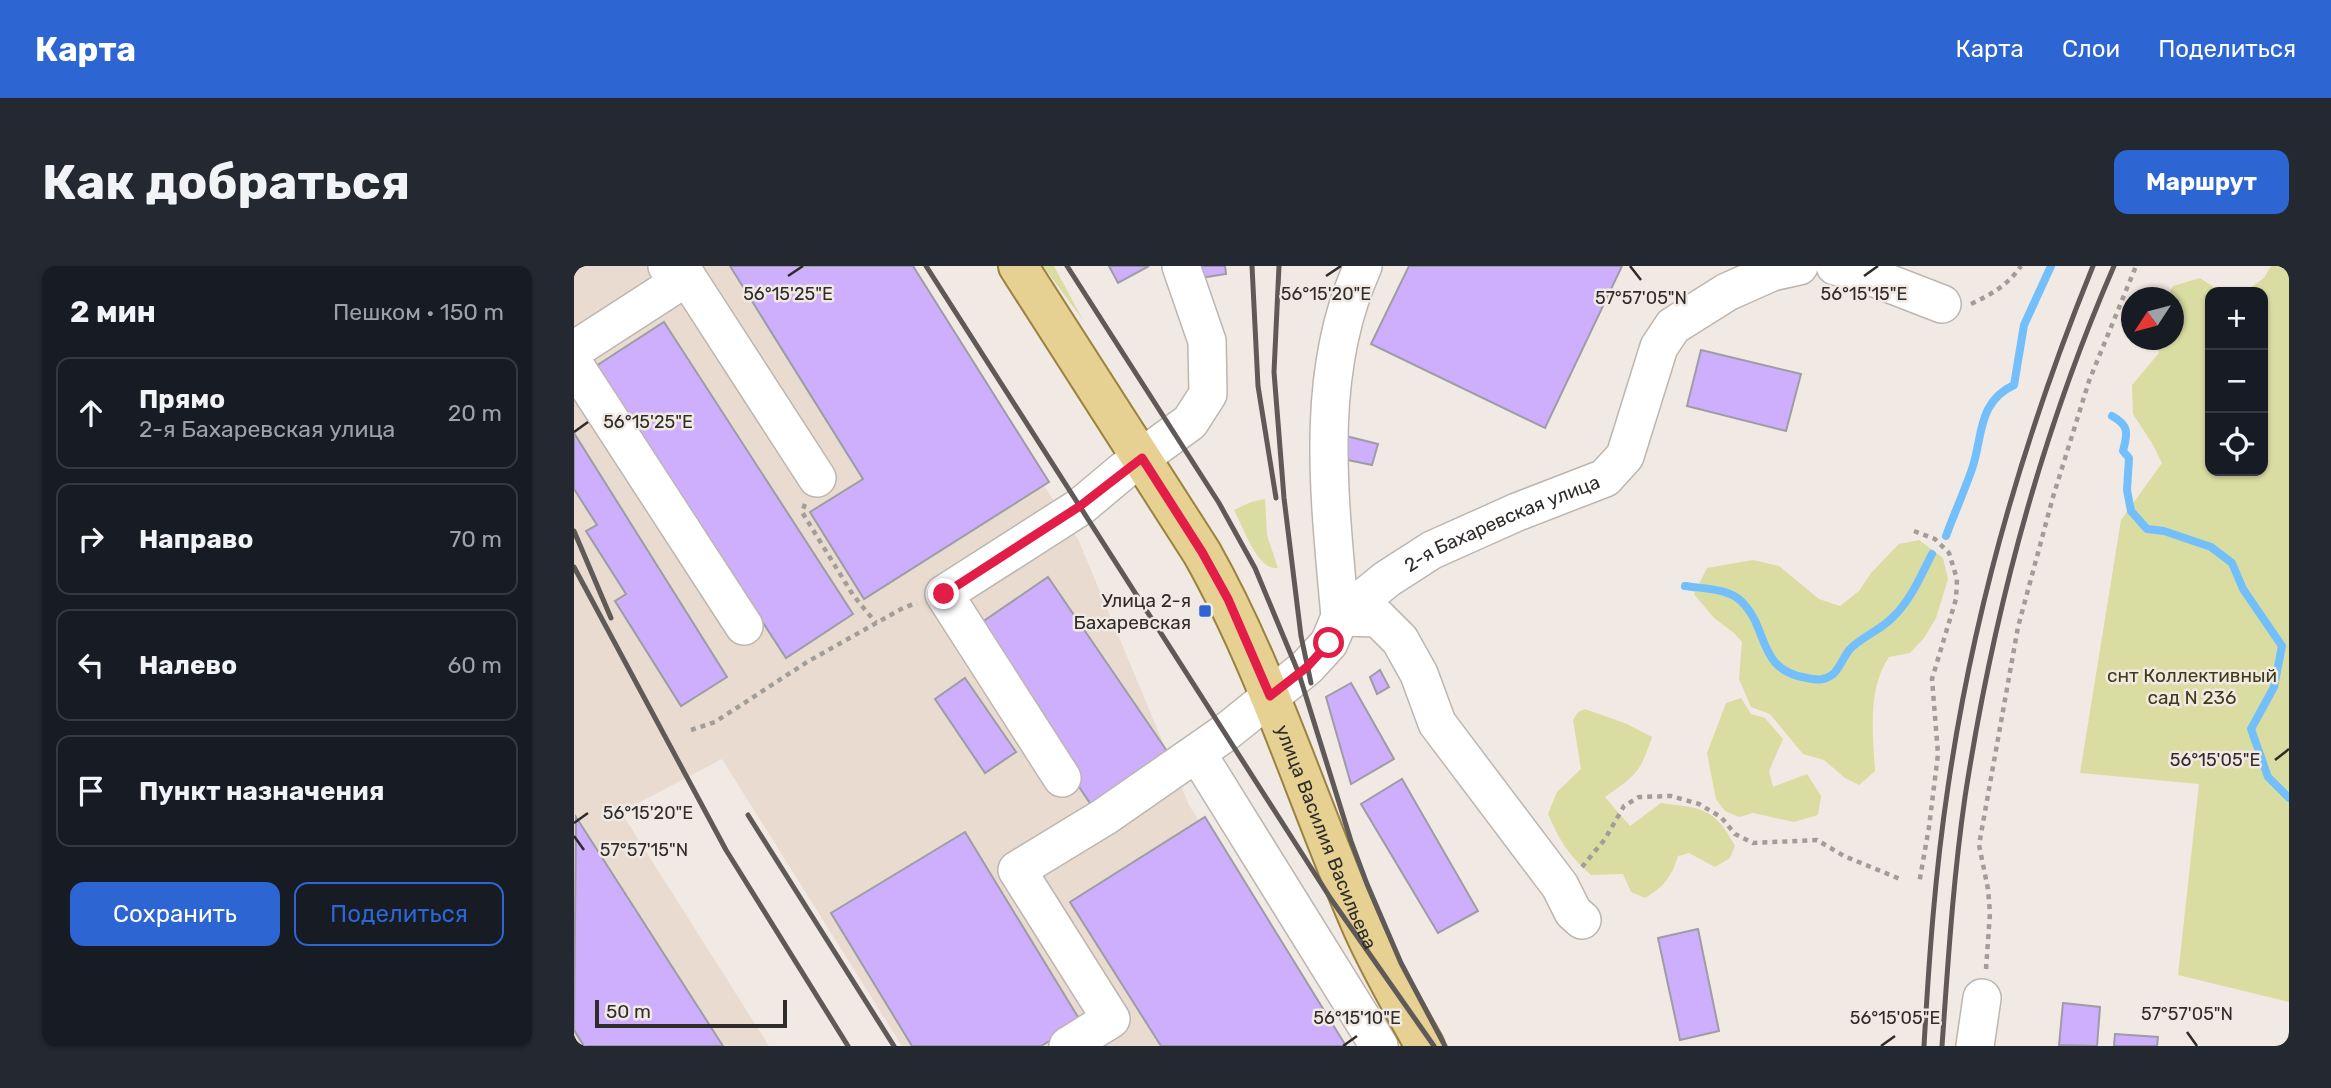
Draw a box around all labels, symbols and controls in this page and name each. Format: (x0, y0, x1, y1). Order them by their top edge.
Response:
text: Карта (35, 30, 136, 69)
text: Карта (1955, 35, 2024, 63)
text: Слои (2062, 35, 2120, 63)
text: Поделиться (2158, 35, 2296, 63)
button: Маршрут (2114, 150, 2289, 214)
text: Как добраться (42, 153, 410, 211)
text: 56°15'25"E (743, 283, 833, 305)
text: 56°15'20"E (1281, 283, 1371, 305)
text: 56°15'15"E (1821, 283, 1907, 305)
text: 57°57'05"N (1595, 287, 1687, 309)
north arrow (2121, 287, 2184, 350)
map controls (2205, 287, 2268, 476)
button: + (2205, 287, 2268, 350)
text: 2 мин (70, 294, 156, 330)
text: Пешком · 150 m (333, 298, 504, 326)
button: − (2205, 350, 2268, 413)
text: Прямо (139, 384, 225, 415)
icon: ahead (72, 394, 110, 432)
text: 20 m (448, 399, 502, 427)
text: 56°15'25"E (603, 411, 693, 433)
button: locate (2205, 413, 2268, 476)
text: 2-я Бахаревская улица (139, 415, 395, 443)
street label: 2-я Бахаревская улица (1400, 470, 1603, 577)
icon: right (72, 520, 110, 558)
text: Направо (139, 524, 253, 555)
text: 70 m (450, 525, 502, 553)
route end (928, 578, 959, 609)
place label: Улица 2-я Бахаревская (1073, 589, 1191, 634)
marker: Улица 2-я Бахаревская (1197, 603, 1213, 619)
route start (1313, 627, 1344, 658)
icon: left (72, 646, 110, 684)
text: Налево (139, 650, 237, 681)
text: 60 m (447, 651, 502, 679)
park label: снт Коллективный сад N 236 (2107, 664, 2277, 709)
street label: улица Василия Васильева (1271, 721, 1382, 953)
text: 56°15'05"E (2170, 749, 2260, 771)
icon: arrive (72, 772, 110, 810)
text: Пункт назначения (139, 776, 384, 807)
text: 56°15'20"E (603, 802, 693, 824)
text: 57°57'15"N (600, 839, 688, 861)
button: Сохранить (70, 882, 280, 946)
button: Поделиться (294, 882, 504, 946)
scale bar (595, 997, 788, 1029)
text: 50 m (606, 1000, 651, 1023)
text: 57°57'05"N (2141, 1003, 2233, 1025)
text: 56°15'10"E (1313, 1007, 1401, 1029)
text: 56°15'05"E (1850, 1007, 1940, 1029)

